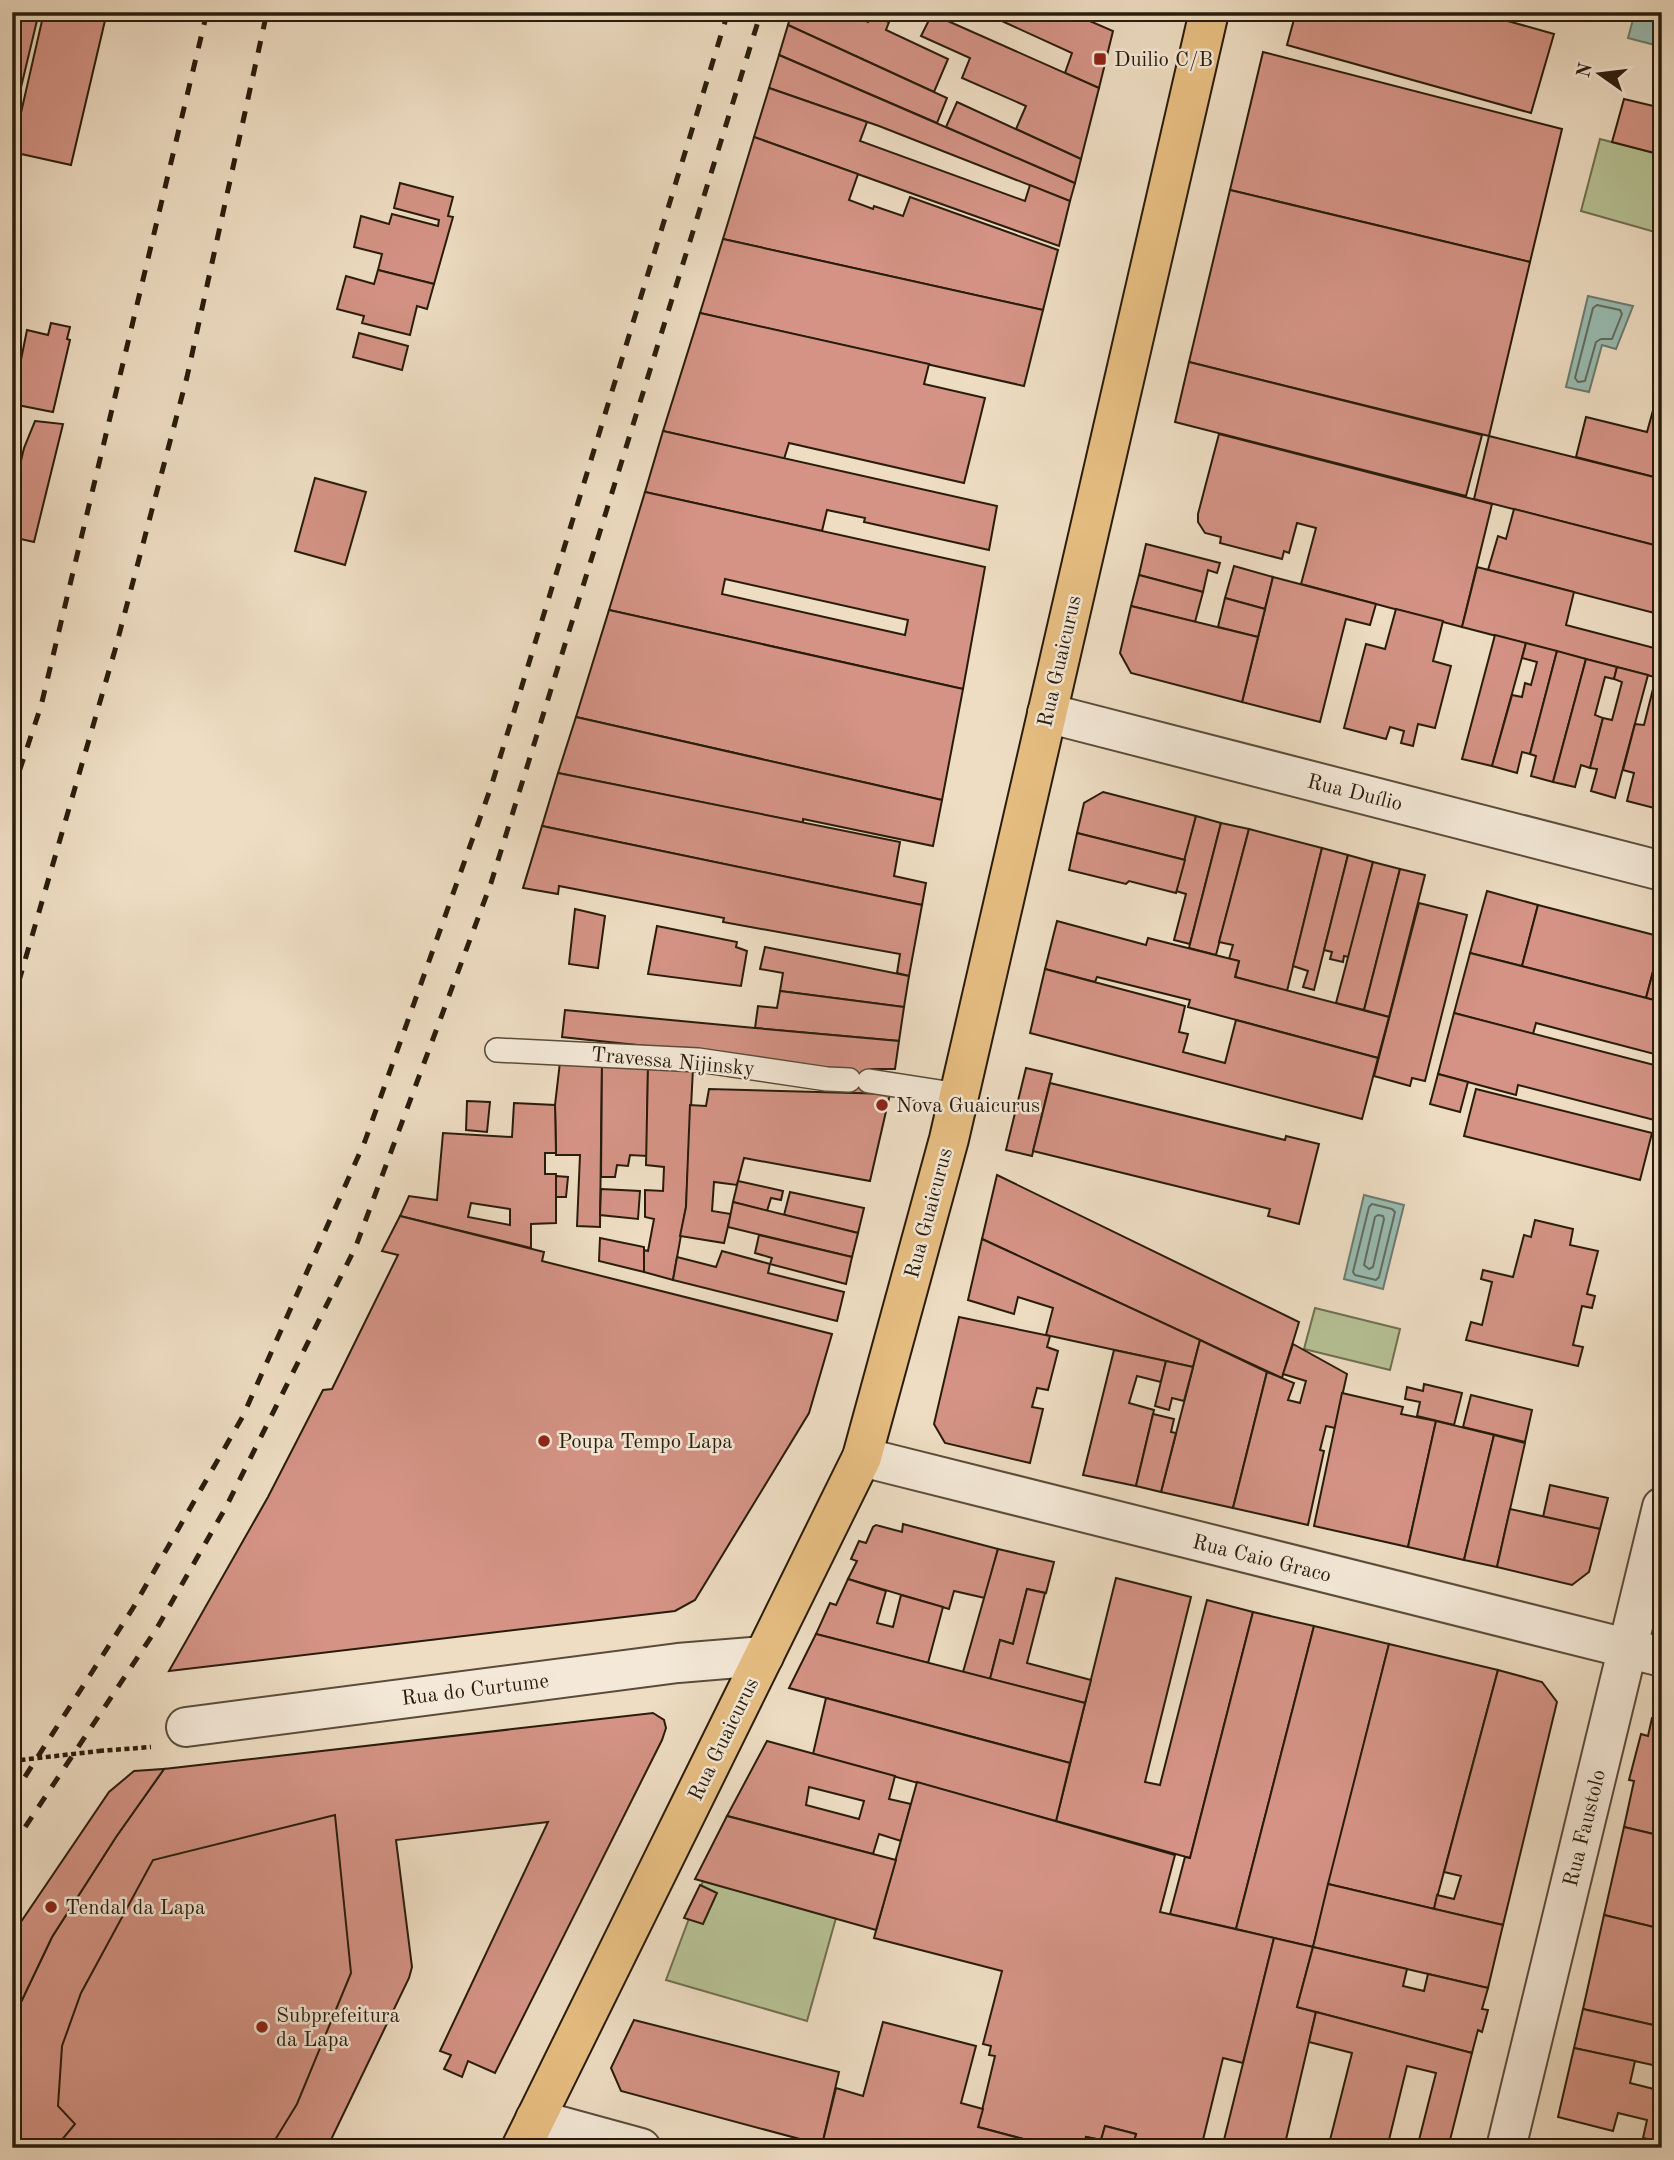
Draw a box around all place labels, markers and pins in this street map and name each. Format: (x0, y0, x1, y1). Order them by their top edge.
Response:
place label: Duilio C/B (1114, 50, 1213, 71)
marker: Duilio C/B (1092, 51, 1108, 67)
place label: Nova Guaicurus (896, 1096, 1040, 1117)
marker: Nova Guaicurus (874, 1097, 890, 1113)
place label: Poupa Tempo Lapa (558, 1432, 733, 1453)
marker: Poupa Tempo Lapa (536, 1433, 552, 1449)
place label: Tendal da Lapa (65, 1898, 205, 1919)
marker: Tendal da Lapa (43, 1899, 59, 1915)
place label: Subprefeitura da Lapa (276, 2006, 400, 2051)
marker: Subprefeitura da Lapa (254, 2019, 270, 2035)

